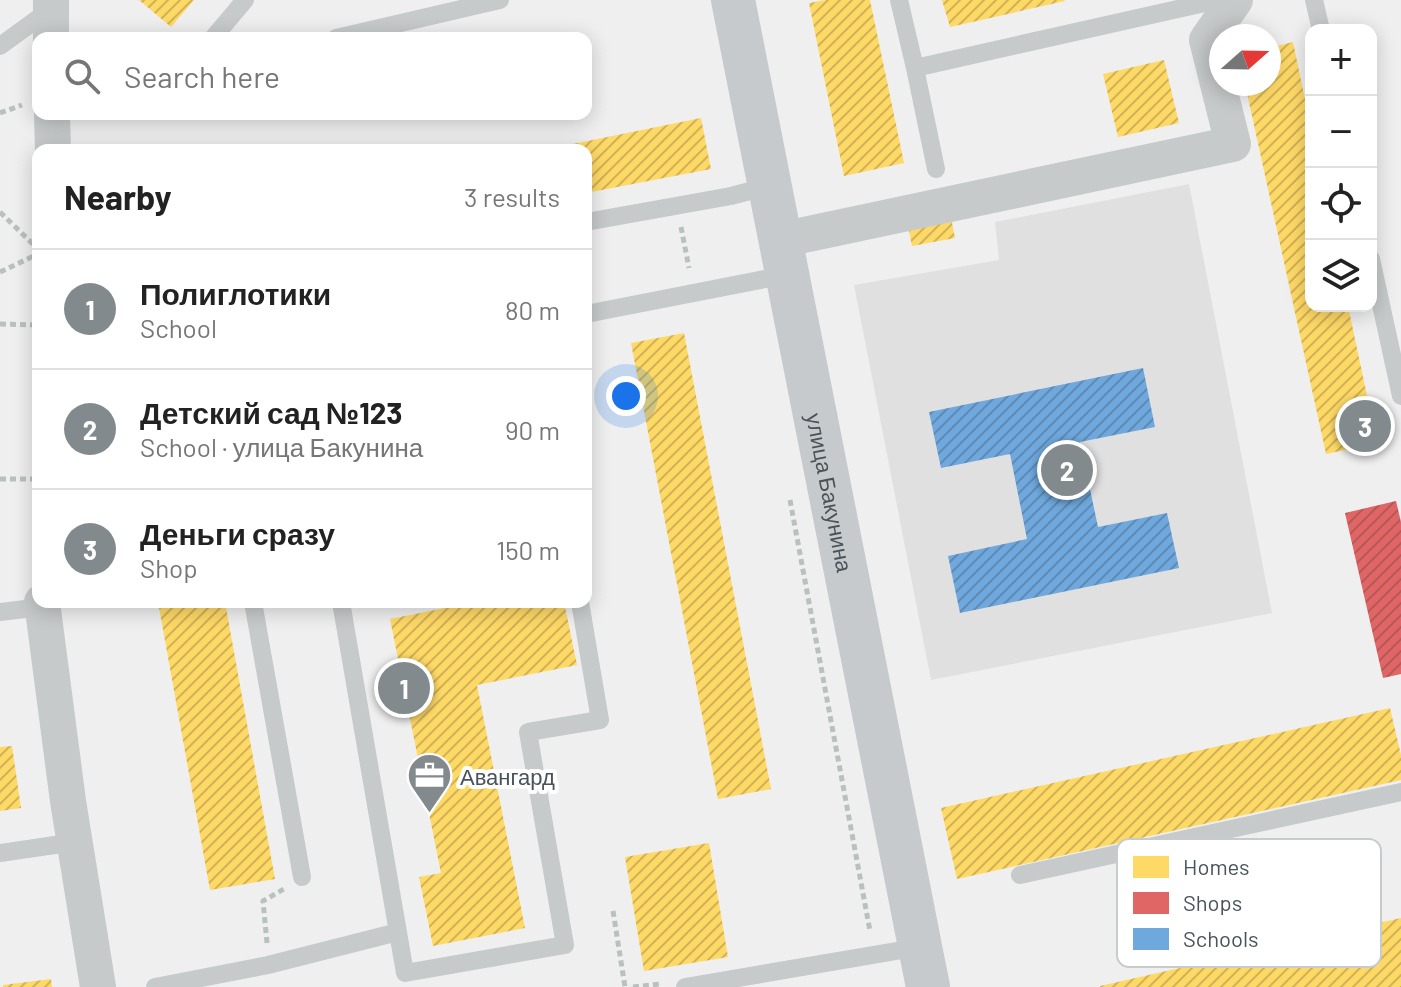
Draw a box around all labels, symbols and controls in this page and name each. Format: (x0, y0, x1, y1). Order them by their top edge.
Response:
north arrow (1209, 24, 1281, 96)
map controls (1305, 24, 1377, 312)
button: + (1305, 24, 1377, 96)
search box (32, 32, 592, 120)
icon: search (60, 54, 104, 98)
text: Search here (124, 58, 280, 94)
button: − (1305, 96, 1377, 168)
button: locate (1305, 168, 1377, 240)
text: Nearby (64, 176, 172, 217)
text: 3 results (464, 181, 560, 212)
button: layers (1305, 240, 1377, 312)
text: Полиглотики (140, 275, 331, 311)
text: 1 (85, 294, 95, 325)
text: 80 m (505, 294, 560, 325)
text: School (140, 312, 217, 343)
your location (606, 376, 646, 416)
text: Детский сад №123 (140, 394, 402, 430)
pin: 3 (1339, 396, 1391, 456)
street label: улица Бакунина (801, 411, 859, 575)
text: 2 (83, 414, 97, 445)
text: 90 m (505, 414, 560, 445)
text: School · улица Бакунина (140, 431, 423, 462)
pin: 2 (1041, 440, 1093, 500)
text: Деньги сразу (140, 515, 335, 551)
text: 3 (83, 534, 97, 565)
text: 150 m (496, 534, 560, 565)
text: Shop (140, 552, 198, 583)
pin: 1 (378, 658, 430, 718)
office icon: Авангард (405, 752, 453, 815)
place label: Авангард (460, 763, 555, 790)
legend (1117, 839, 1381, 967)
text: Homes (1183, 853, 1250, 879)
text: Shops (1183, 889, 1242, 915)
text: Schools (1183, 925, 1259, 951)

